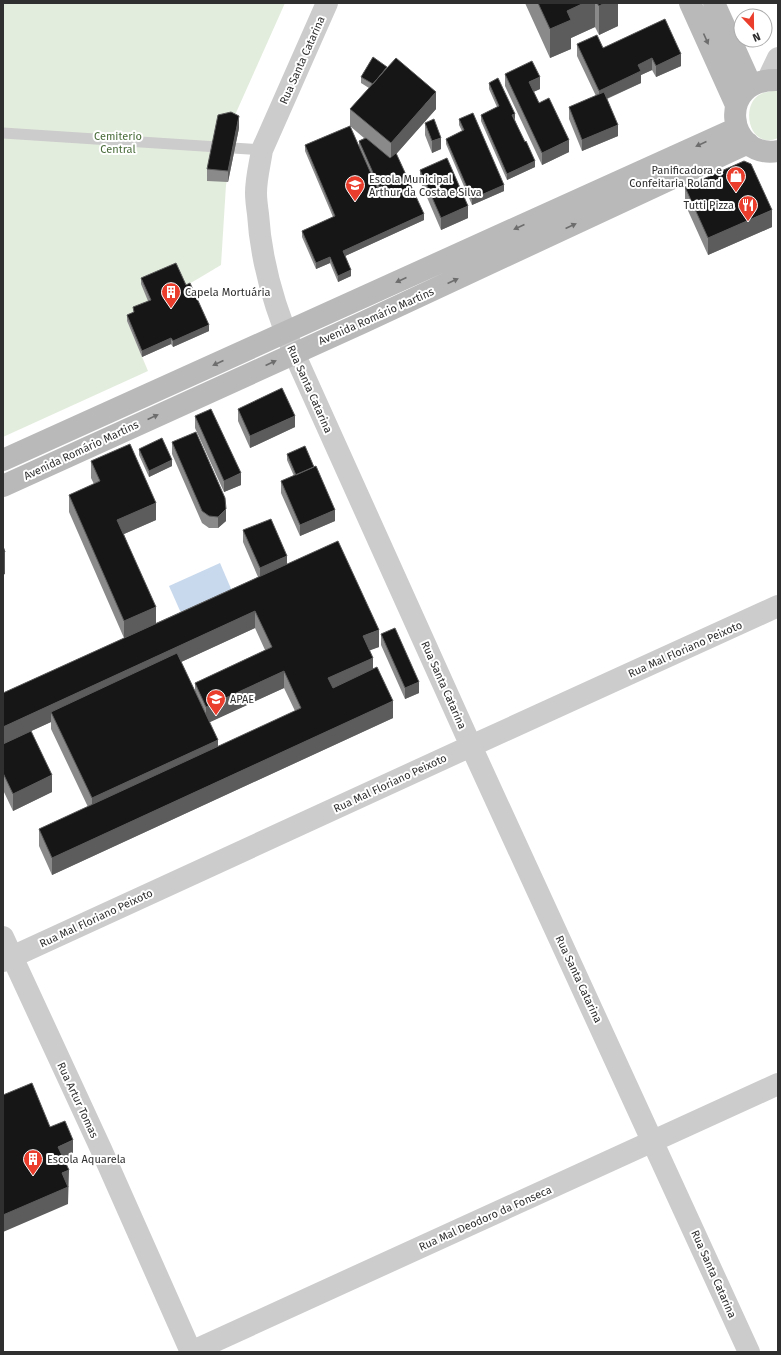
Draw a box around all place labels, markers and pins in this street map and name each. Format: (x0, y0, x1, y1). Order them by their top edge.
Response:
place label: Panificadora e Confeitaria Roland (629, 164, 722, 190)
shop icon: Panificadora e Confeitaria Roland (725, 165, 747, 193)
place label: Escola Municipal Arthur da Costa e Silva (369, 173, 482, 199)
school or university icon: Escola Municipal Arthur da Costa e Silva (344, 174, 366, 202)
restaurant icon: Tutti Pizza (737, 194, 759, 222)
place label: Tutti Pizza (683, 199, 734, 212)
building icon: Capela Mortuária (160, 281, 182, 309)
place label: Capela Mortuária (185, 286, 271, 299)
school or university icon: APAE (205, 688, 227, 716)
place label: APAE (230, 693, 254, 706)
building icon: Escola Aquarela (22, 1148, 44, 1176)
place label: Escola Aquarela (47, 1153, 126, 1166)

